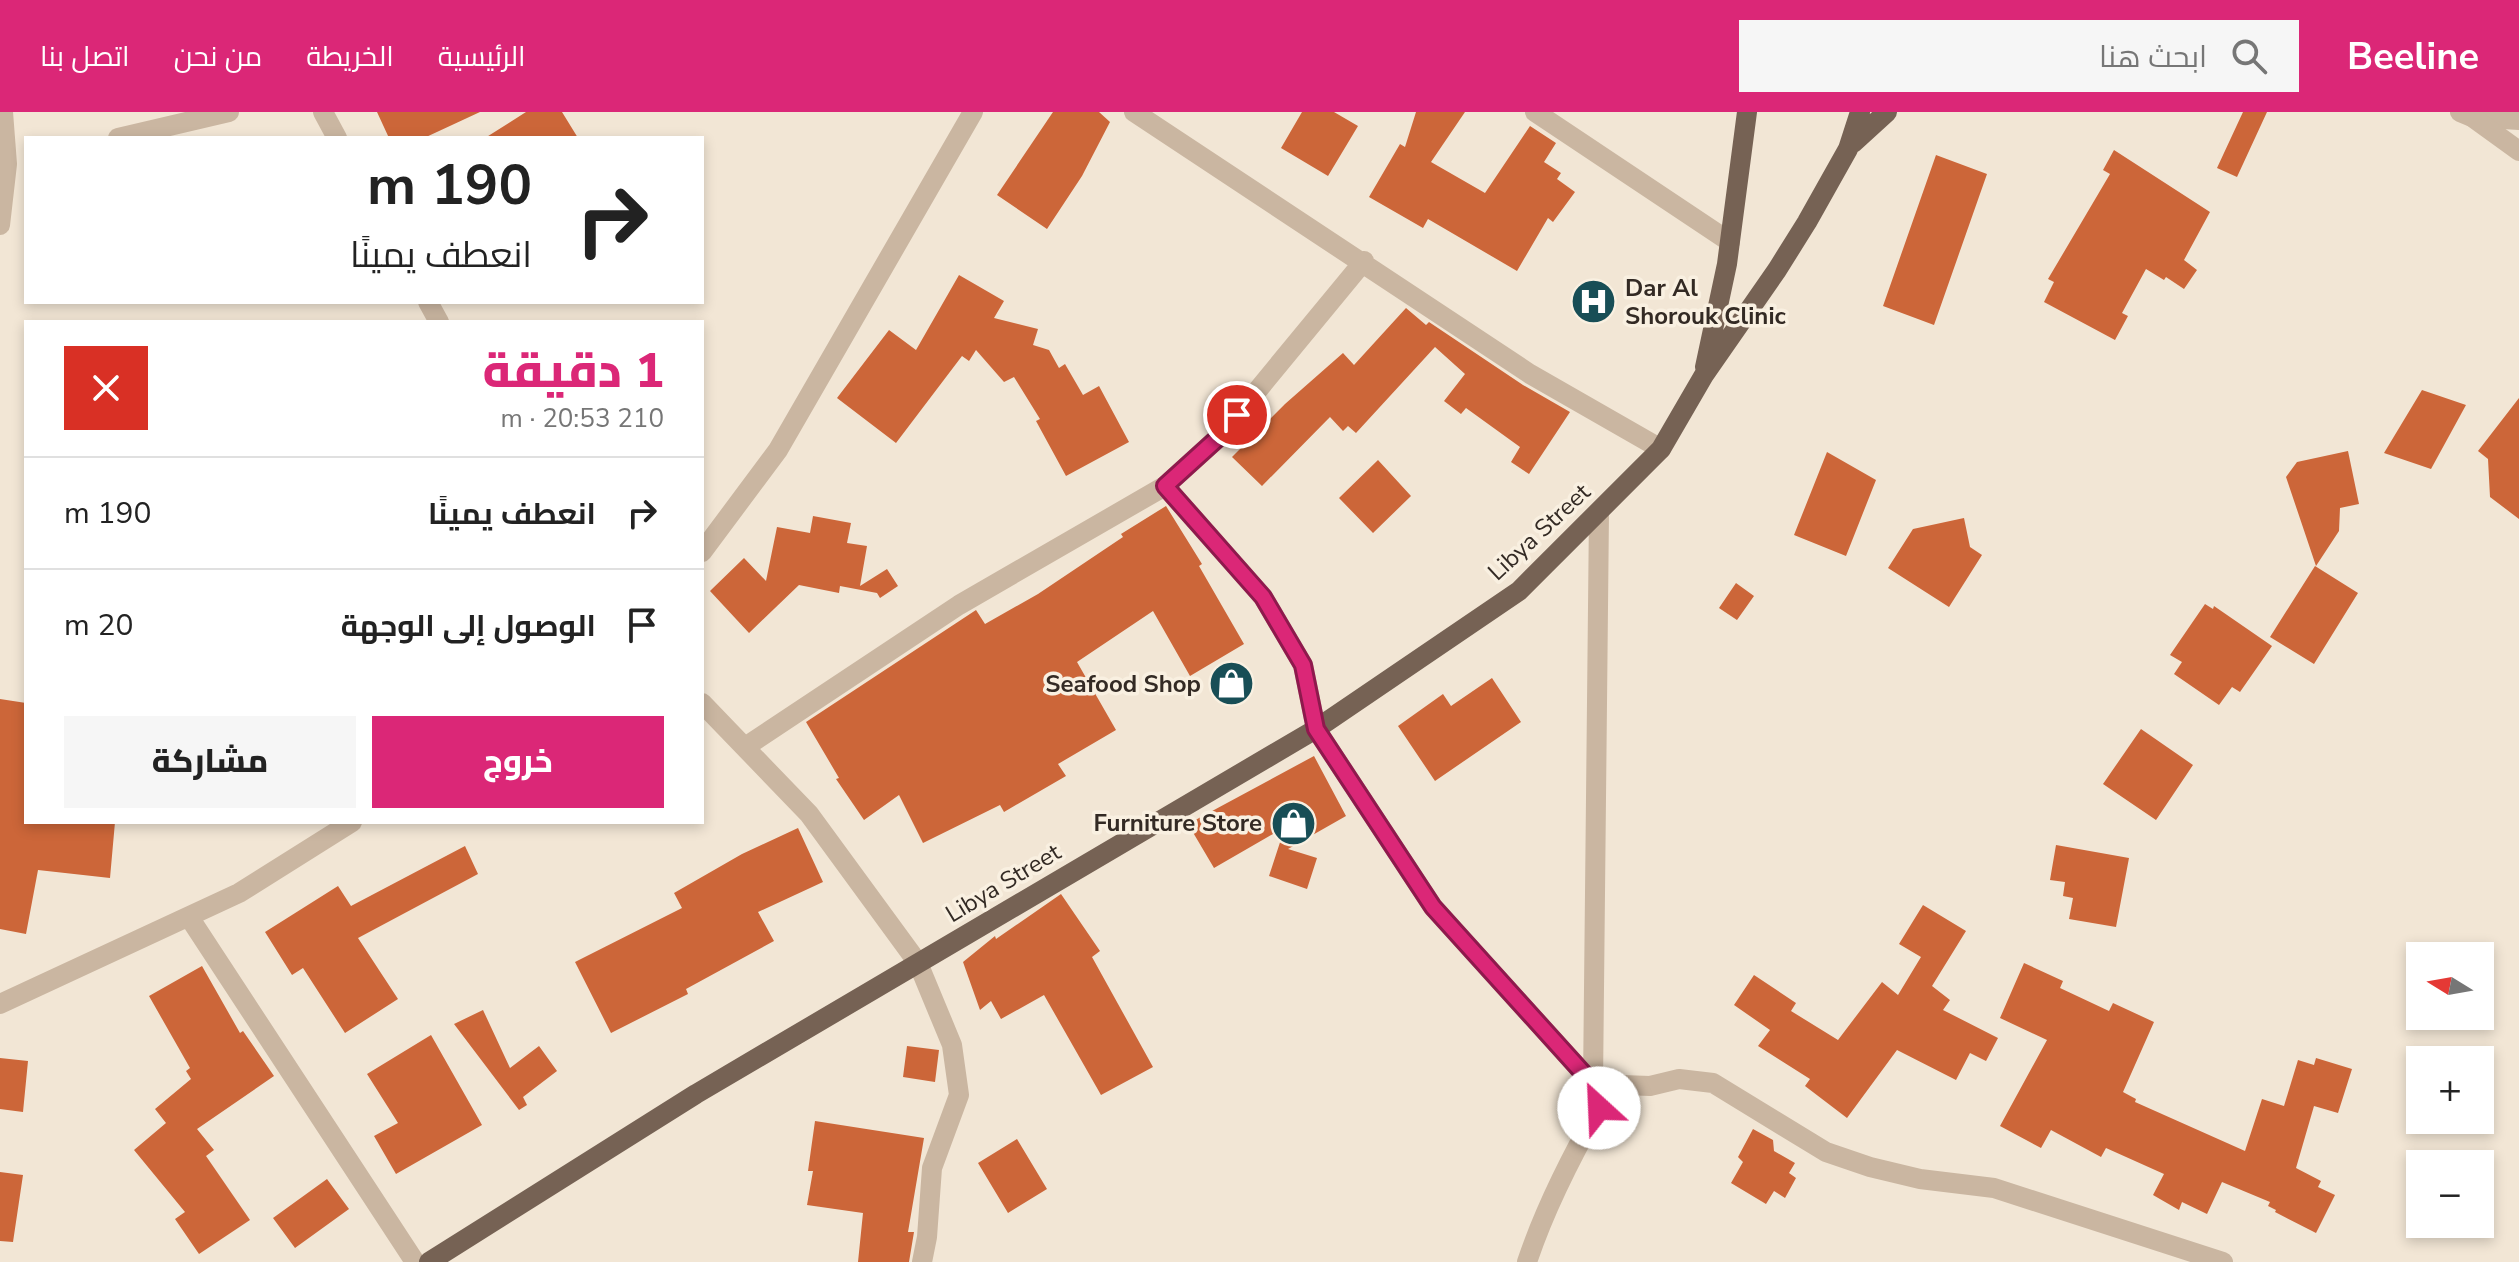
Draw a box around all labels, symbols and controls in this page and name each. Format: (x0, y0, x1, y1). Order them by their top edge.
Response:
search box (1739, 20, 2299, 92)
text: Beeline (2347, 31, 2479, 82)
icon: search (2227, 34, 2271, 78)
text: ابحث هنا (2099, 37, 2207, 78)
text: اتصل بنا (40, 38, 130, 76)
text: من نحن (174, 38, 262, 76)
text: الخريطة (306, 38, 394, 76)
text: الرئيسية (438, 38, 526, 76)
text: 190 m (367, 147, 532, 224)
icon: right (560, 168, 664, 272)
text: انعطف يمينًا (350, 231, 532, 280)
place label: Dar Al Shorouk Clinic (1625, 272, 1787, 332)
hospital icon: Dar Al Shorouk Clinic (1570, 278, 1618, 326)
text: 1 دقيقة (482, 338, 664, 404)
button: close (64, 346, 148, 430)
pin (1203, 381, 1271, 449)
icon: arrive (1215, 393, 1259, 437)
text: 210 m · 20:53 (501, 401, 664, 436)
street label: Libya Street (1481, 476, 1597, 588)
icon: right (620, 491, 664, 535)
text: 190 m (64, 493, 151, 534)
text: انعطف يمينًا (428, 494, 596, 535)
icon: arrive (620, 603, 664, 647)
text: 20 m (64, 605, 133, 646)
text: الوصول إلى الوجهة (341, 606, 596, 647)
shop icon: Seafood Shop (1208, 660, 1256, 708)
place label: Seafood Shop (1045, 668, 1201, 700)
button: مشاركة (64, 716, 356, 808)
button: خروج (372, 716, 664, 808)
shop icon: Furniture Store (1269, 799, 1317, 847)
place label: Furniture Store (1093, 807, 1262, 839)
street label: Libya Street (940, 836, 1067, 930)
north arrow (2406, 942, 2494, 1030)
map controls (2406, 942, 2494, 1238)
button: + (2406, 1046, 2494, 1134)
position arrow (1557, 1066, 1641, 1150)
button: − (2406, 1150, 2494, 1238)

